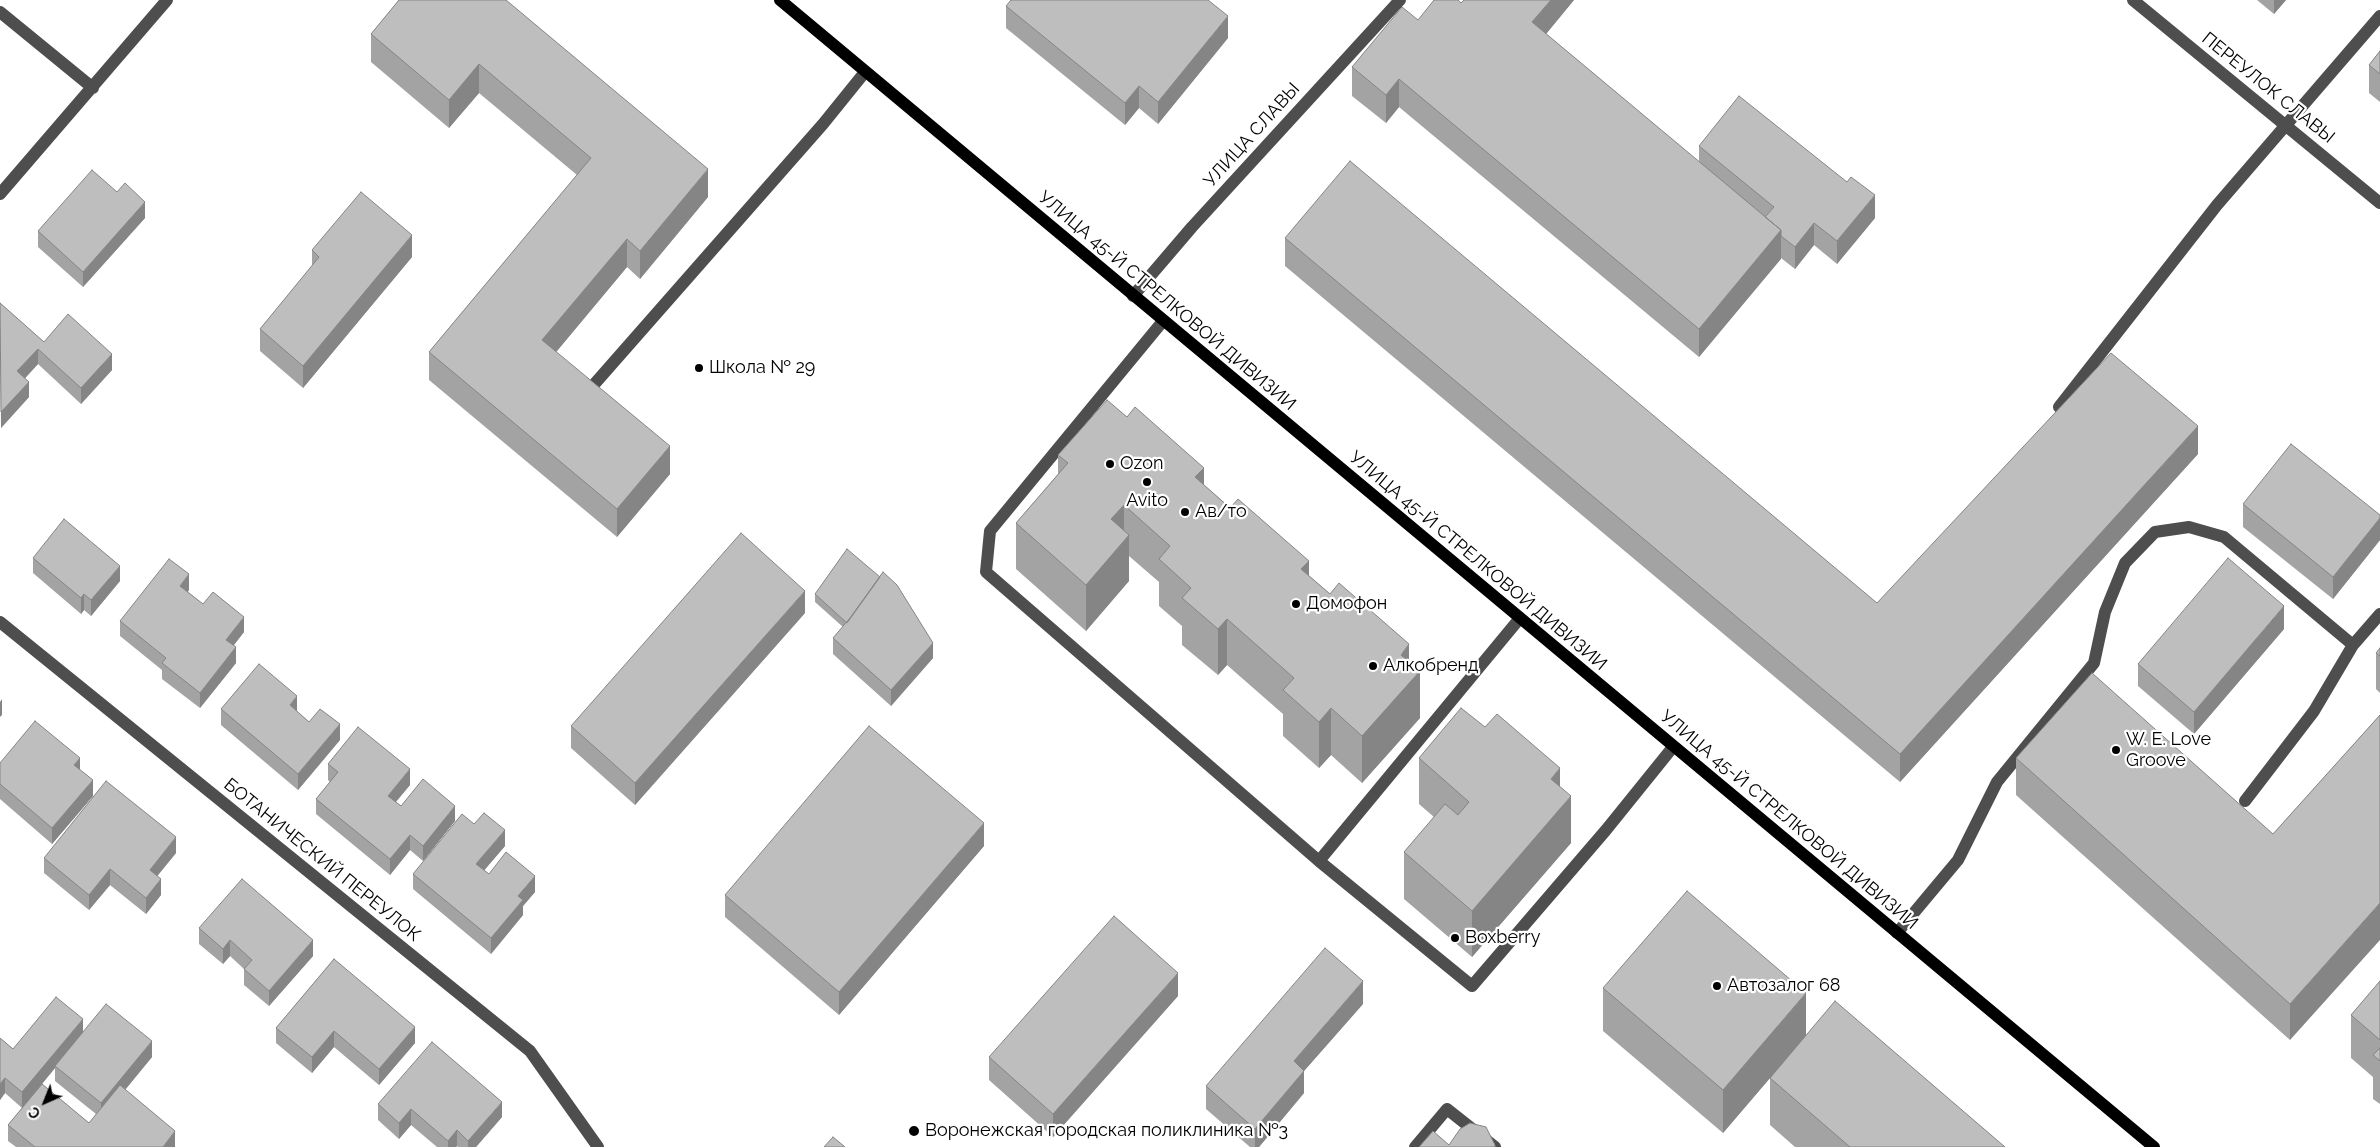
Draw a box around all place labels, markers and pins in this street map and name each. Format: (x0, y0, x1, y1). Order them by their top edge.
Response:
place label: Школа № 29 (709, 357, 815, 379)
marker: Школа № 29 (693, 362, 705, 374)
place label: Ozon (1120, 453, 1163, 475)
marker: Ozon (1104, 458, 1116, 470)
marker: Avito (1141, 476, 1153, 488)
place label: Avito (1126, 490, 1168, 512)
place label: Ав/то (1195, 501, 1247, 523)
marker: Ав/то (1179, 506, 1191, 518)
place label: Домофон (1306, 593, 1387, 615)
marker: Домофон (1290, 598, 1302, 610)
place label: Алкобренд (1383, 655, 1479, 677)
marker: Алкобренд (1367, 660, 1379, 672)
place label: W. E. Love Groove (2126, 729, 2211, 772)
marker: W. E. Love Groove (2110, 744, 2122, 756)
place label: Boxberry (1465, 927, 1540, 949)
marker: Boxberry (1449, 932, 1461, 944)
place label: Автозалог 68 (1727, 975, 1841, 997)
marker: Автозалог 68 (1711, 980, 1723, 992)
place label: Воронежская городская поликлиника №3 (925, 1120, 1288, 1142)
marker: Воронежская городская поликлиника №3 (907, 1124, 921, 1138)

